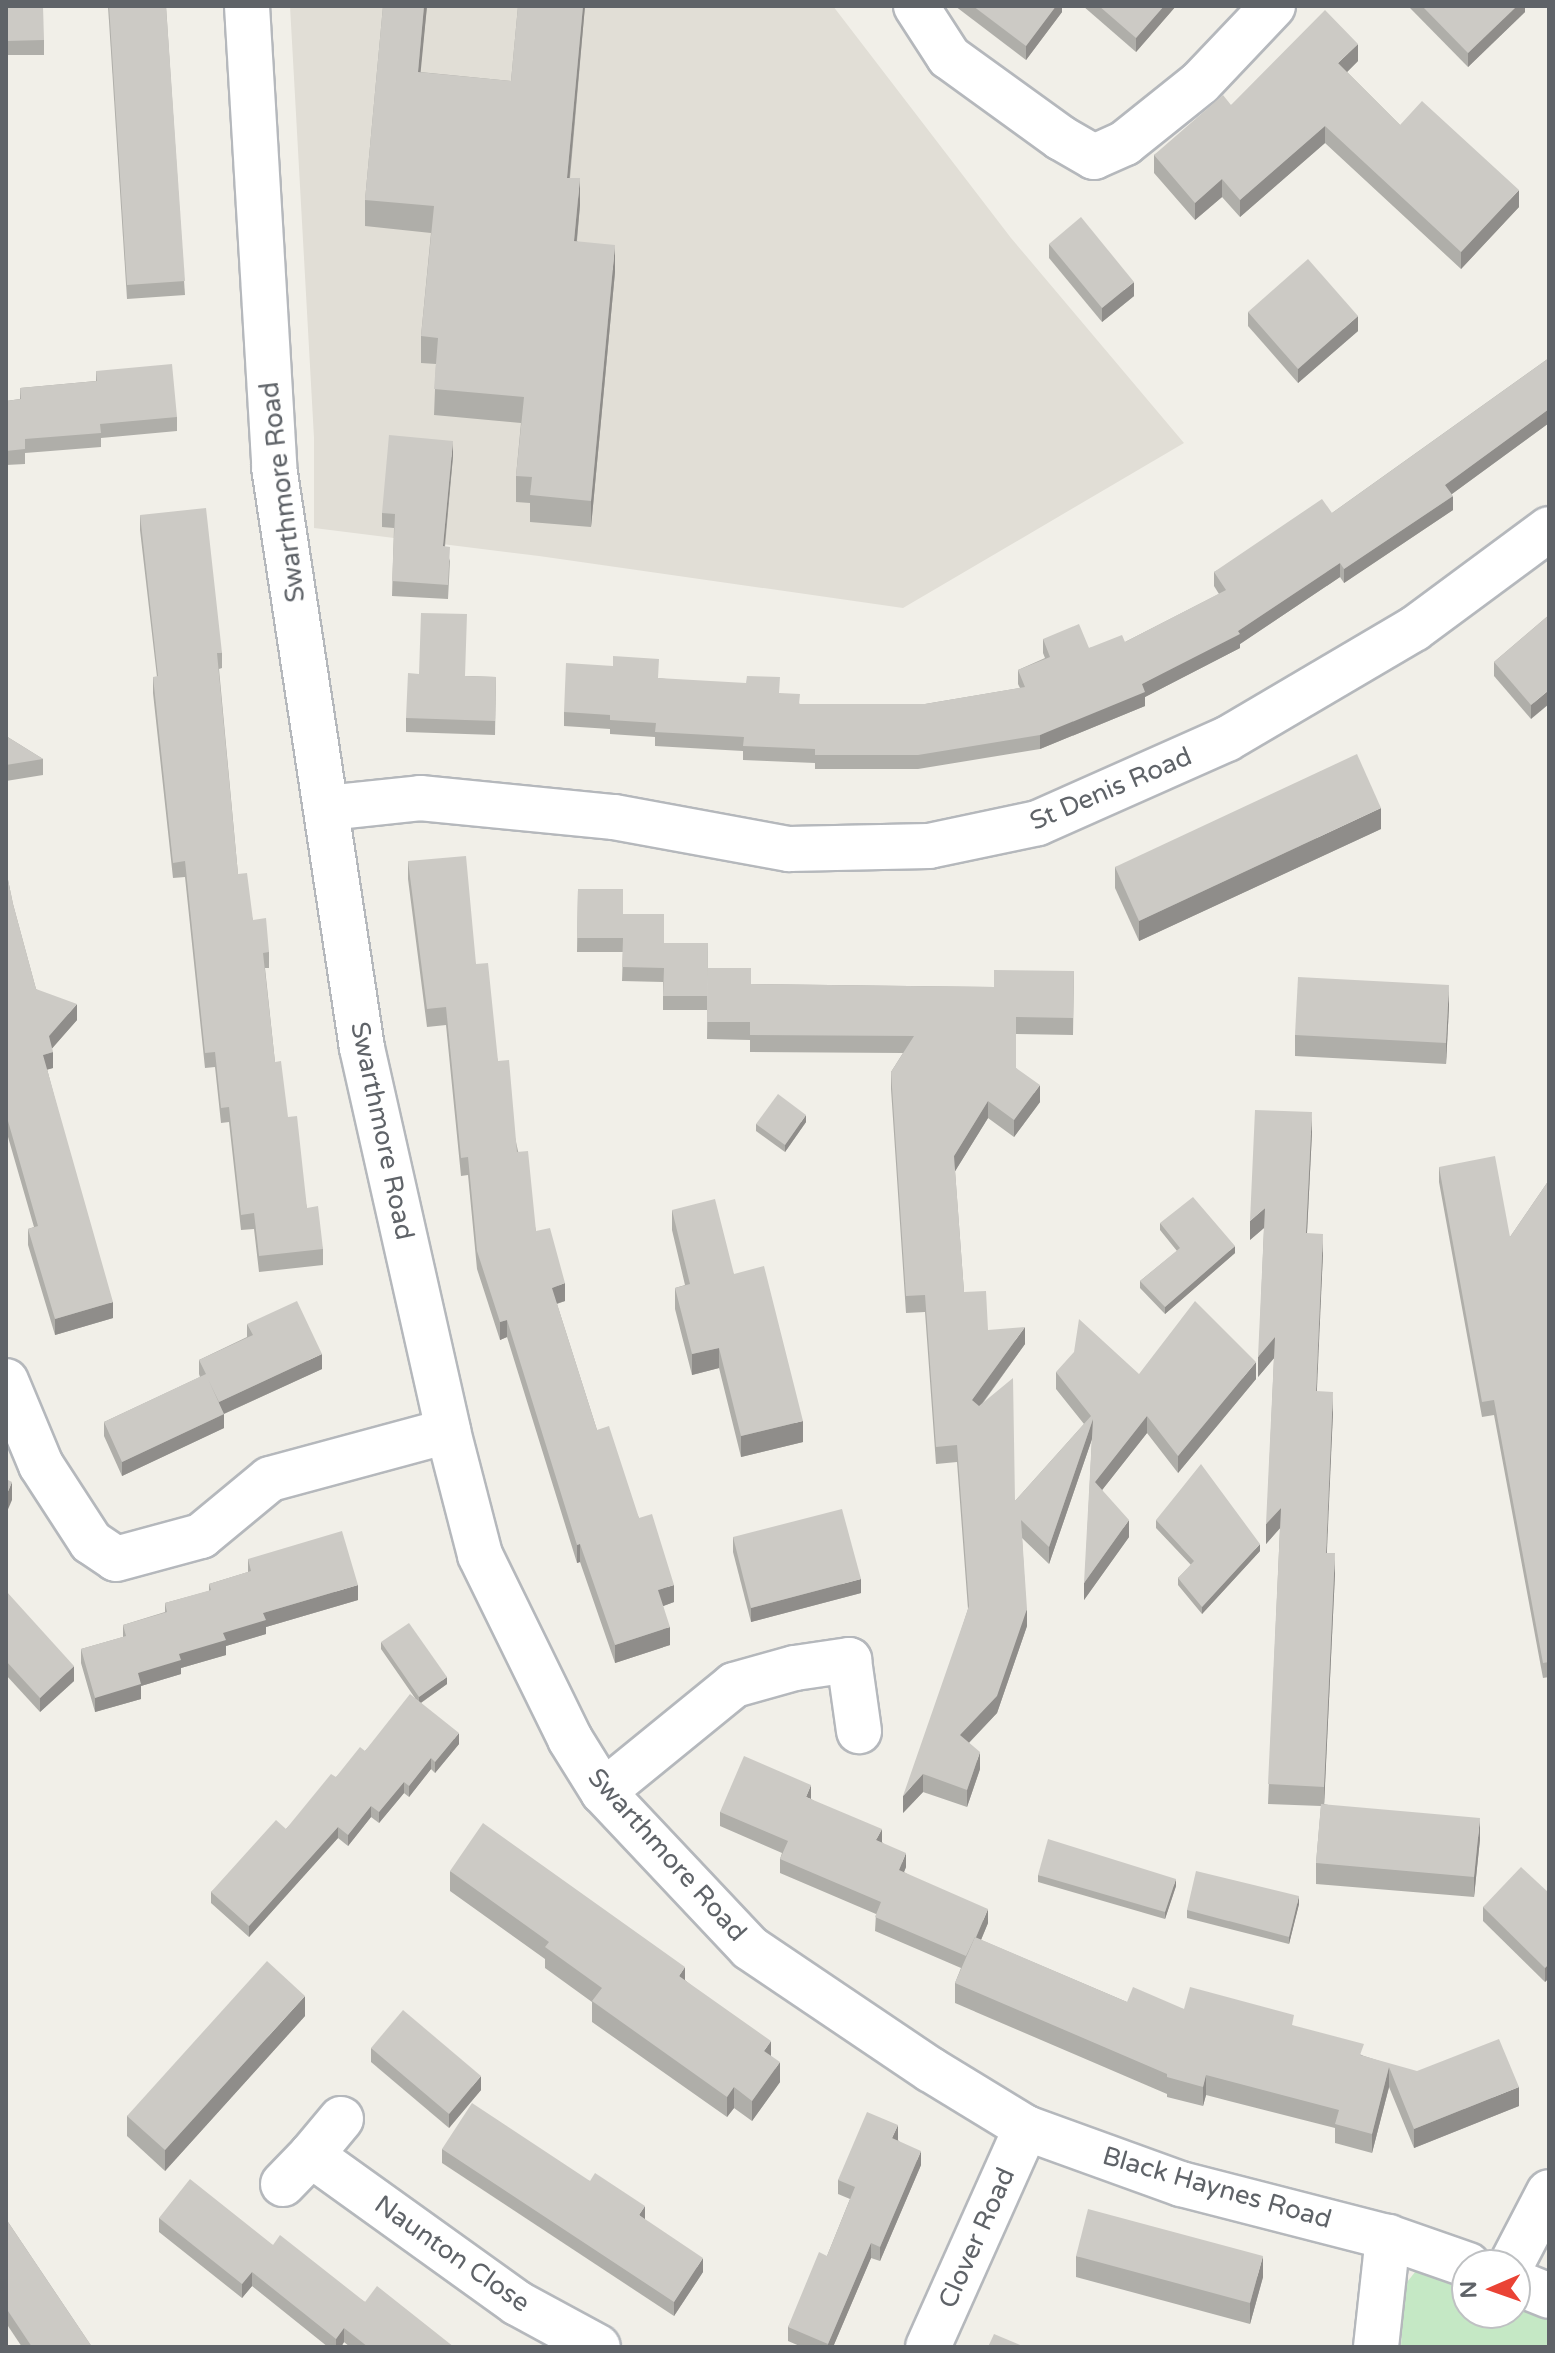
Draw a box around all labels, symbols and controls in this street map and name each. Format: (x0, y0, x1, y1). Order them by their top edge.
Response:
street label: Swarthmore Road (254, 380, 312, 604)
street label: St Denis Road (1025, 741, 1197, 837)
street label: Swarthmore Road (344, 1019, 420, 1243)
street label: Swarthmore Road (581, 1762, 753, 1948)
street label: Black Haynes Road (1099, 2140, 1335, 2236)
street label: Clover Road (932, 2163, 1022, 2313)
street label: Naunton Close (368, 2189, 536, 2319)
north arrow (1451, 2249, 1531, 2329)
text: N (1456, 2280, 1482, 2299)

